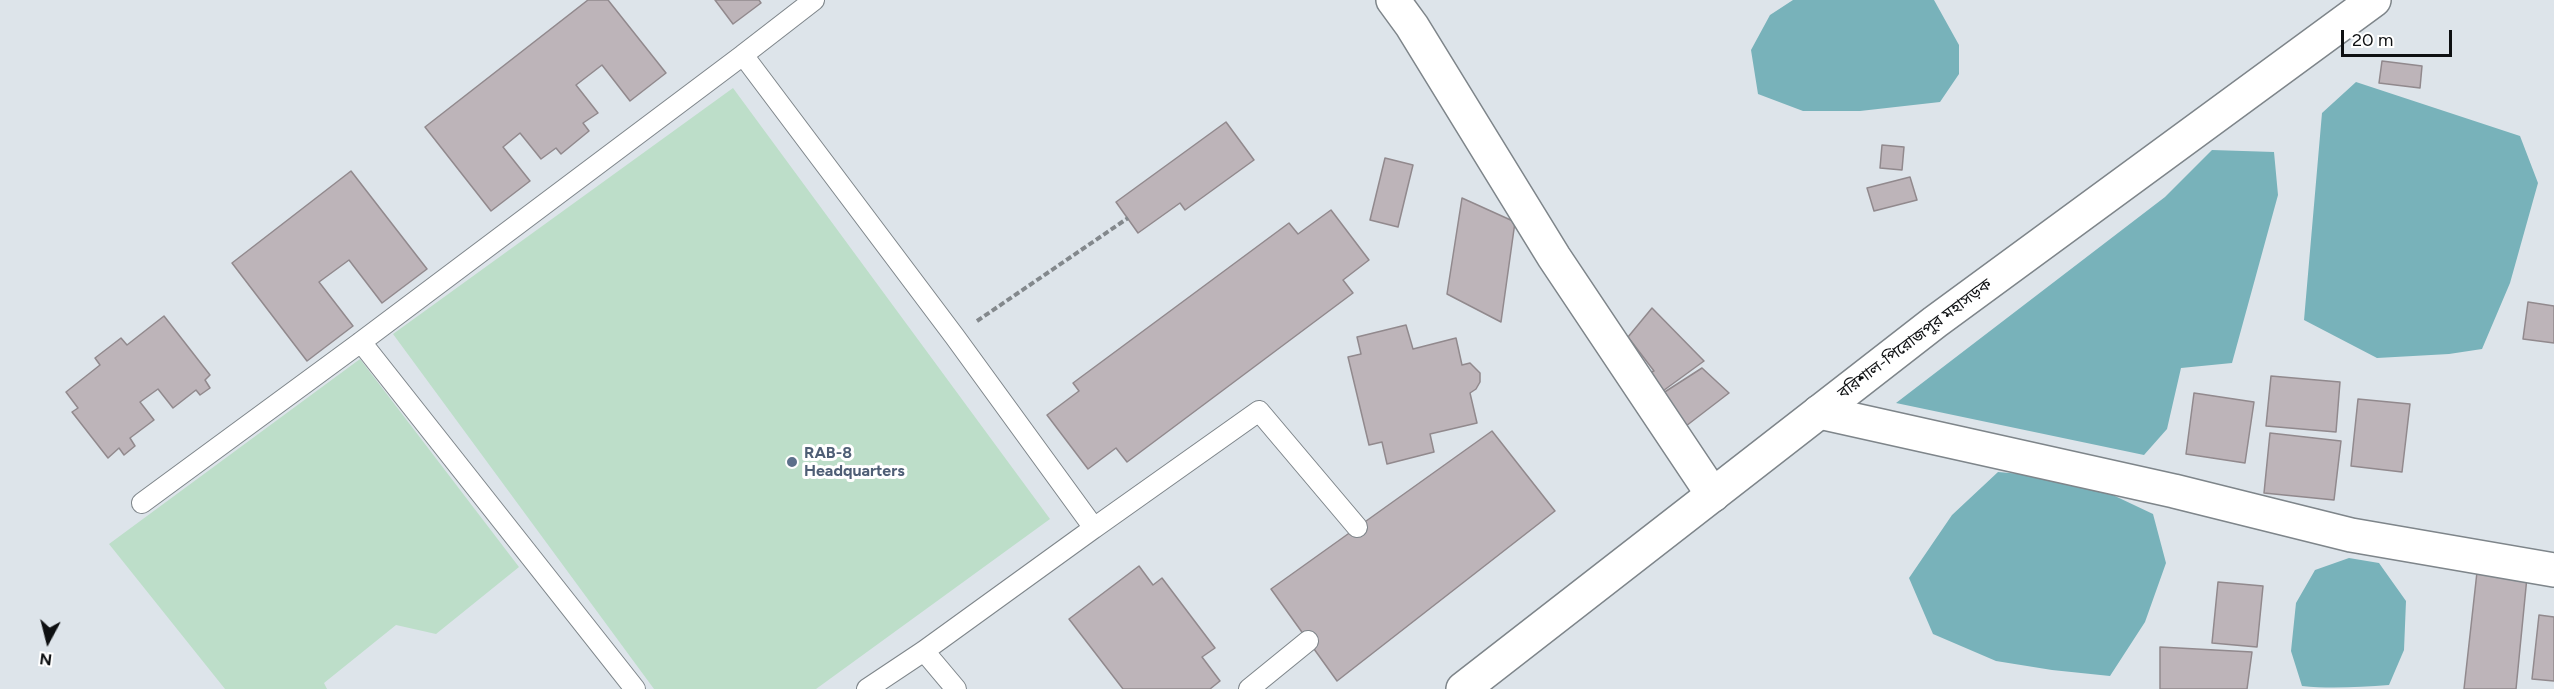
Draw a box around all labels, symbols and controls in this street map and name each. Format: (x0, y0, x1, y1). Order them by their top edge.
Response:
scale bar (2344, 18, 2455, 56)
text: 20 m (2352, 29, 2393, 51)
street label: বরিশাল-পিরোজপুর মহাসড়ক (1834, 275, 1996, 403)
place label: RAB-8 Headquarters (804, 443, 905, 481)
marker: RAB-8 Headquarters (785, 455, 799, 469)
north arrow (18, 611, 78, 671)
text: N (38, 649, 53, 670)

